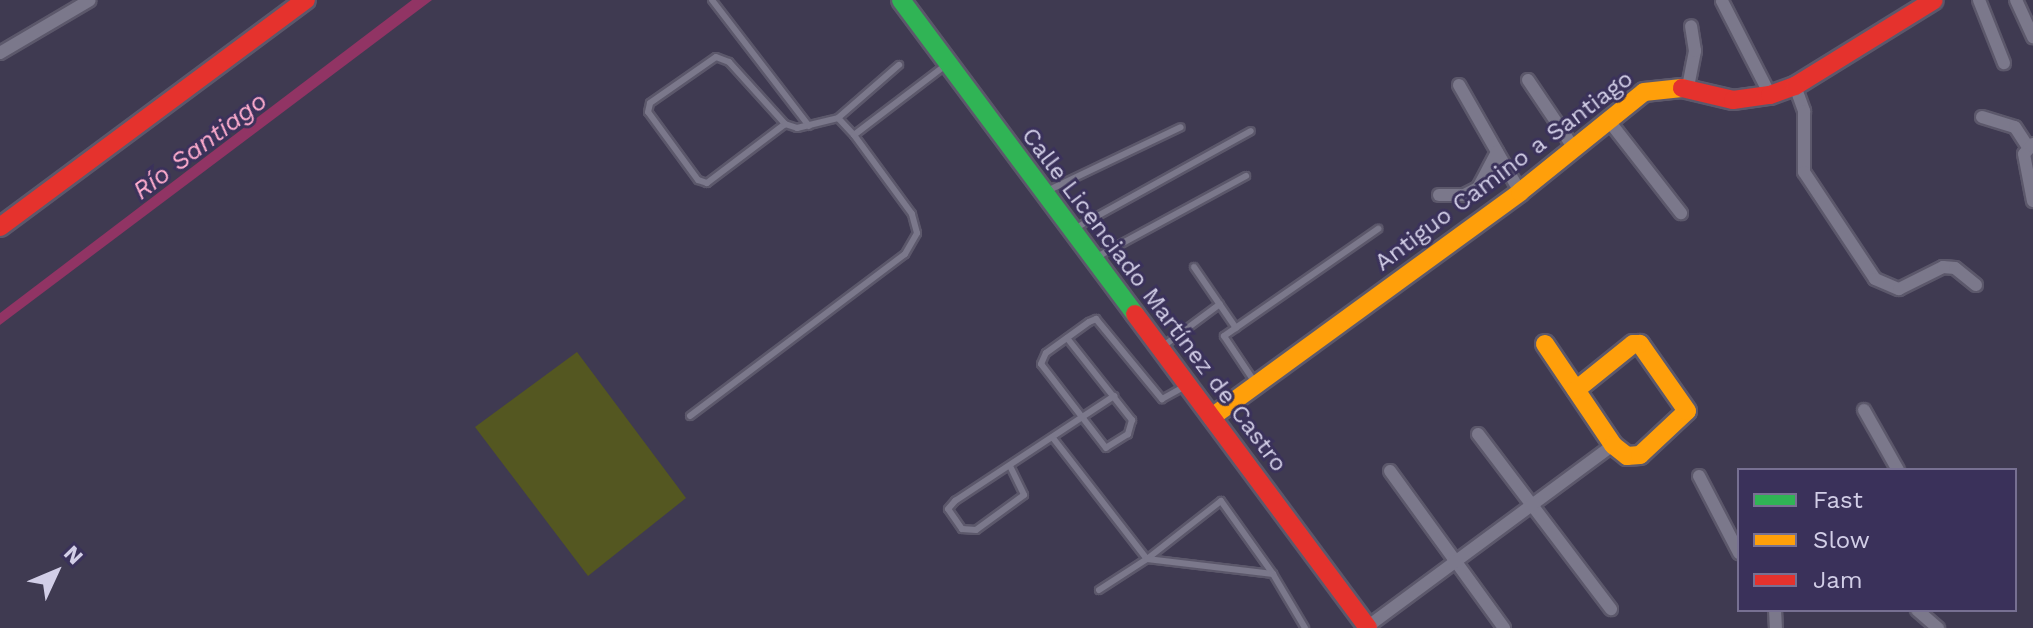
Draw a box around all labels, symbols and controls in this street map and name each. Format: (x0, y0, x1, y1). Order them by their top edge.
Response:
street label: Antiguo Camino a Santiago (1369, 64, 1639, 278)
water label: Río Santiago (127, 85, 273, 207)
street label: Calle Licenciado Martínez de Castro (1015, 122, 1293, 478)
legend (1737, 468, 2017, 612)
text: Fast (1813, 486, 1863, 514)
text: Slow (1813, 526, 1870, 554)
north arrow (16, 532, 96, 612)
text: N (59, 540, 88, 570)
text: Jam (1813, 566, 1863, 594)

